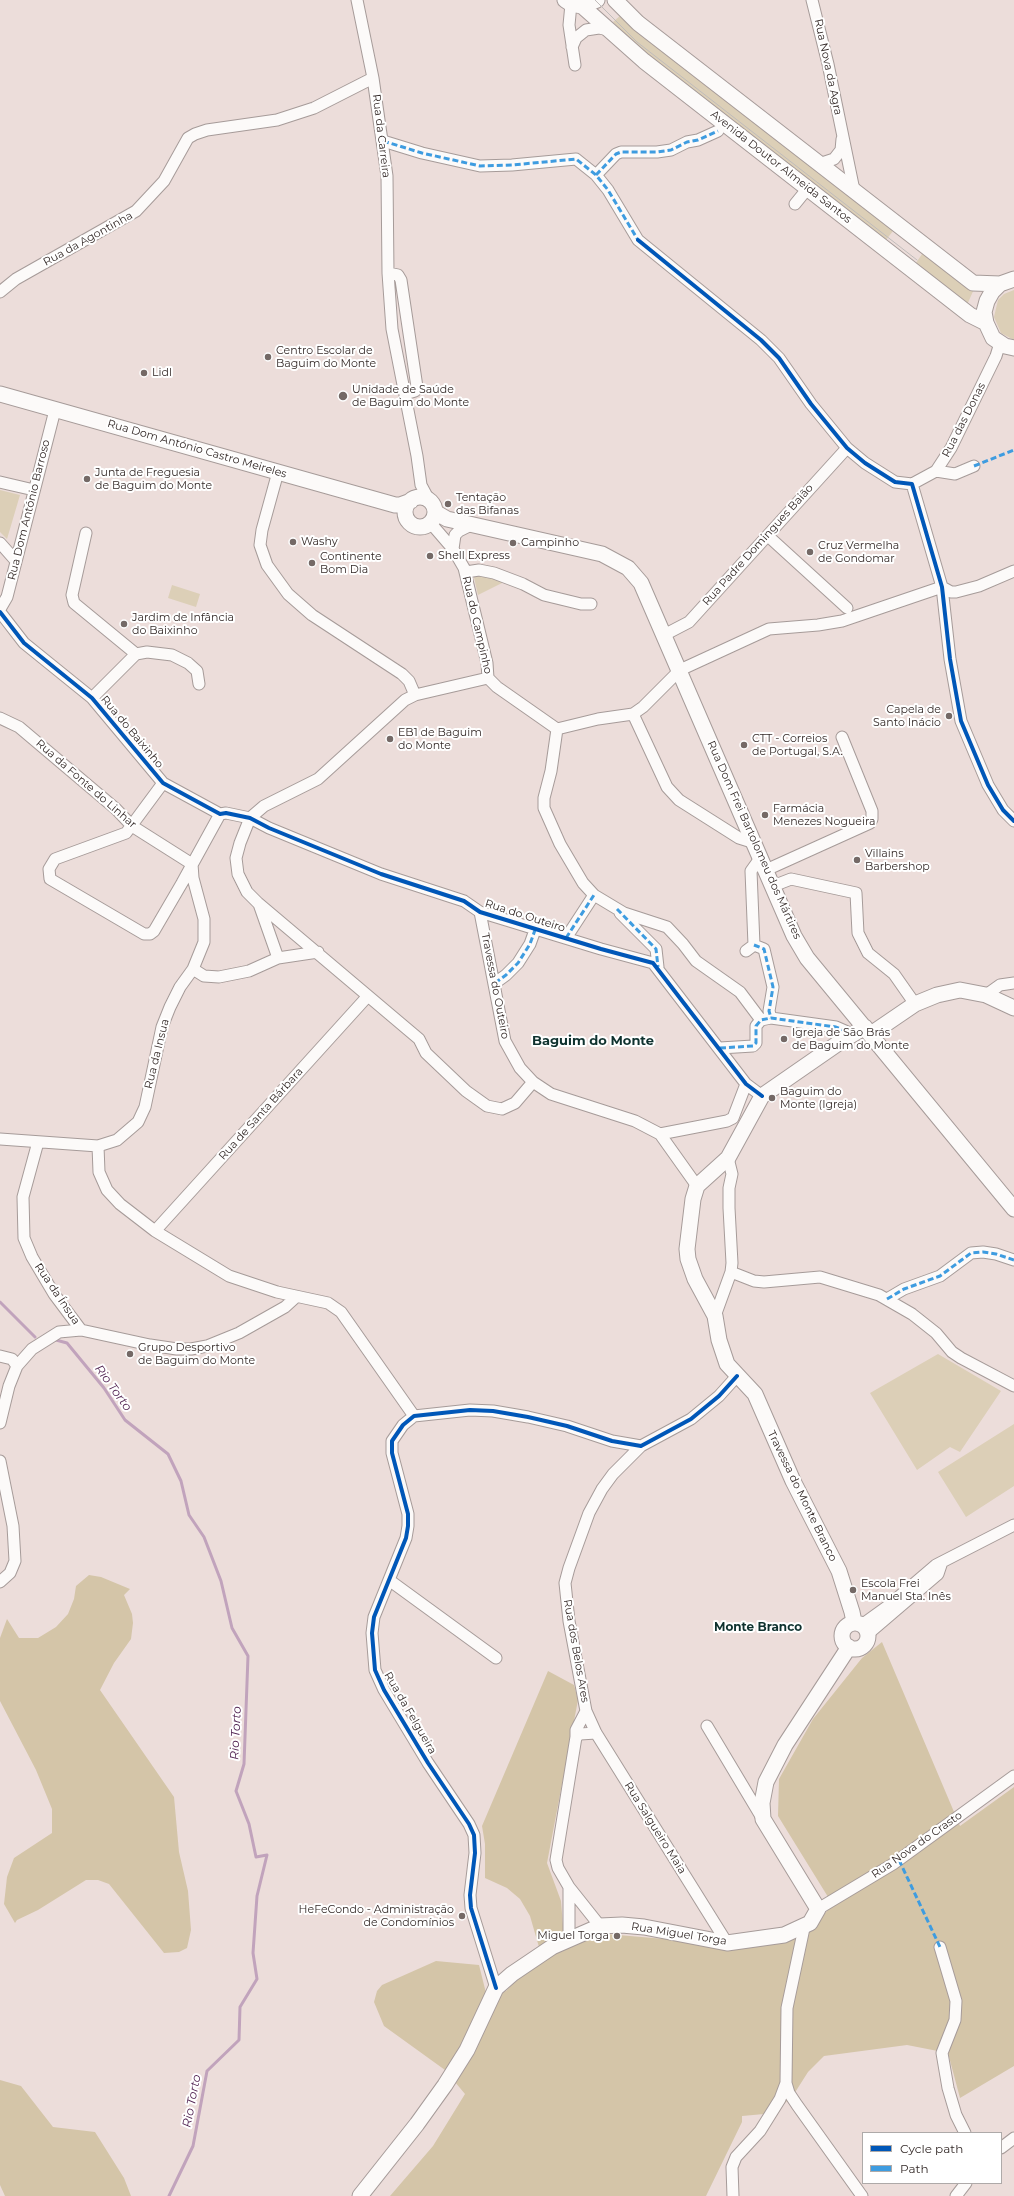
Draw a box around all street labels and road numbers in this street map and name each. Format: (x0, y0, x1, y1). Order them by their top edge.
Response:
street label: Rua Nova da Agra (811, 18, 845, 116)
street label: Rua da Carreira (369, 93, 393, 179)
street label: Avenida Doutor Almeida Santos (708, 108, 854, 226)
street label: Rua da Agontinha (41, 209, 135, 269)
street label: Rua das Donas (939, 380, 989, 460)
street label: Rua Dom António Castro Meireles (106, 417, 288, 481)
street label: Rua Dom António Barroso (5, 438, 53, 582)
street label: Rua Padre Domingues Baião (700, 481, 816, 609)
street label: Rua do Campinho (459, 575, 495, 675)
street label: Rua do Baixinho (98, 693, 166, 771)
street label: Rua da Fonte do Linhar (33, 737, 139, 831)
street label: Rua Dom Frei Bartolomeu dos Mártires (704, 739, 804, 941)
street label: Rua do Outeiro (483, 897, 567, 935)
street label: Travessa do Outeiro (478, 932, 512, 1040)
street label: Rua da Insua (142, 1018, 172, 1090)
street label: Rua de Santa Bárbara (216, 1065, 306, 1163)
street label: Rua da Ínsua (32, 1261, 82, 1327)
street label: Travessa do Monte Branco (764, 1428, 840, 1564)
street label: Rua dos Belos Ares (560, 1598, 592, 1704)
street label: Rua da Felgueira (381, 1669, 439, 1757)
street label: Rua Salgueiro Maia (621, 1780, 689, 1876)
street label: Rua Nova do Crasto (869, 1809, 965, 1881)
street label: Rua Miguel Torga (630, 1920, 728, 1948)

